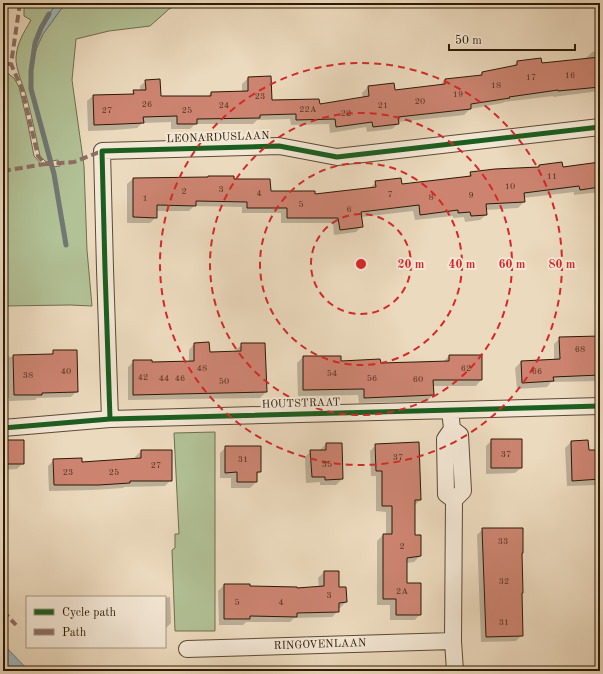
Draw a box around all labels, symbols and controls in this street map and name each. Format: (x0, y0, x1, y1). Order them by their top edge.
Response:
scale bar (449, 26, 575, 52)
text: 50 m (455, 34, 482, 47)
house number: 16 (565, 71, 575, 80)
house number: 17 (526, 73, 536, 82)
house number: 18 (491, 81, 501, 90)
house number: 19 (453, 90, 463, 99)
house number: 23 (255, 92, 265, 101)
house number: 20 (415, 97, 425, 106)
house number: 26 (142, 100, 152, 109)
house number: 24 (219, 101, 229, 110)
house number: 21 (378, 101, 388, 110)
house number: 22A (299, 105, 317, 114)
house number: 27 (102, 106, 112, 115)
house number: 25 (182, 106, 192, 115)
house number: 22 (341, 109, 351, 118)
street label: LEONARDUSLAAN (166, 131, 270, 145)
house number: 11 (547, 172, 557, 181)
house number: 10 (505, 182, 515, 191)
house number: 3 (218, 185, 224, 194)
house number: 2 (181, 187, 187, 196)
house number: 4 (256, 189, 262, 198)
house number: 7 (387, 190, 393, 199)
house number: 9 (468, 191, 474, 200)
house number: 8 (428, 193, 434, 202)
house number: 1 (142, 194, 148, 203)
house number: 5 (298, 200, 304, 209)
house number: 6 (346, 205, 352, 214)
centre of rings (354, 257, 368, 271)
text: 20 m (398, 259, 425, 271)
text: 40 m (449, 259, 476, 271)
text: 60 m (499, 259, 526, 271)
text: 80 m (549, 259, 576, 271)
house number: 68 (575, 345, 585, 354)
house number: 48 (197, 364, 207, 373)
house number: 62 (461, 364, 471, 373)
house number: 40 (61, 367, 71, 376)
house number: 66 (532, 367, 542, 376)
house number: 54 (327, 369, 337, 378)
house number: 38 (23, 371, 33, 380)
house number: 42 (138, 373, 148, 382)
house number: 44 (159, 374, 169, 383)
house number: 46 (175, 374, 185, 383)
house number: 56 (367, 374, 377, 383)
house number: 60 (413, 375, 423, 384)
house number: 50 (219, 377, 229, 386)
street label: HOUTSTRAAT (261, 397, 341, 411)
house number: 37 (501, 450, 511, 459)
house number: 37 (393, 453, 403, 462)
house number: 31 (238, 455, 248, 464)
house number: 35 (322, 460, 332, 469)
house number: 27 (151, 461, 161, 470)
house number: 23 (63, 468, 73, 477)
house number: 25 (109, 468, 119, 477)
house number: 33 (498, 537, 508, 546)
house number: 2 (399, 542, 405, 551)
house number: 32 (499, 577, 509, 586)
house number: 2A (396, 587, 408, 596)
house number: 3 (326, 591, 332, 600)
legend (26, 596, 166, 648)
house number: 5 (234, 598, 240, 607)
house number: 4 (278, 598, 284, 607)
text: Cycle path (62, 607, 117, 619)
house number: 31 (499, 618, 509, 627)
text: Path (62, 627, 87, 639)
street label: RINGOVENLAAN (274, 638, 367, 652)

